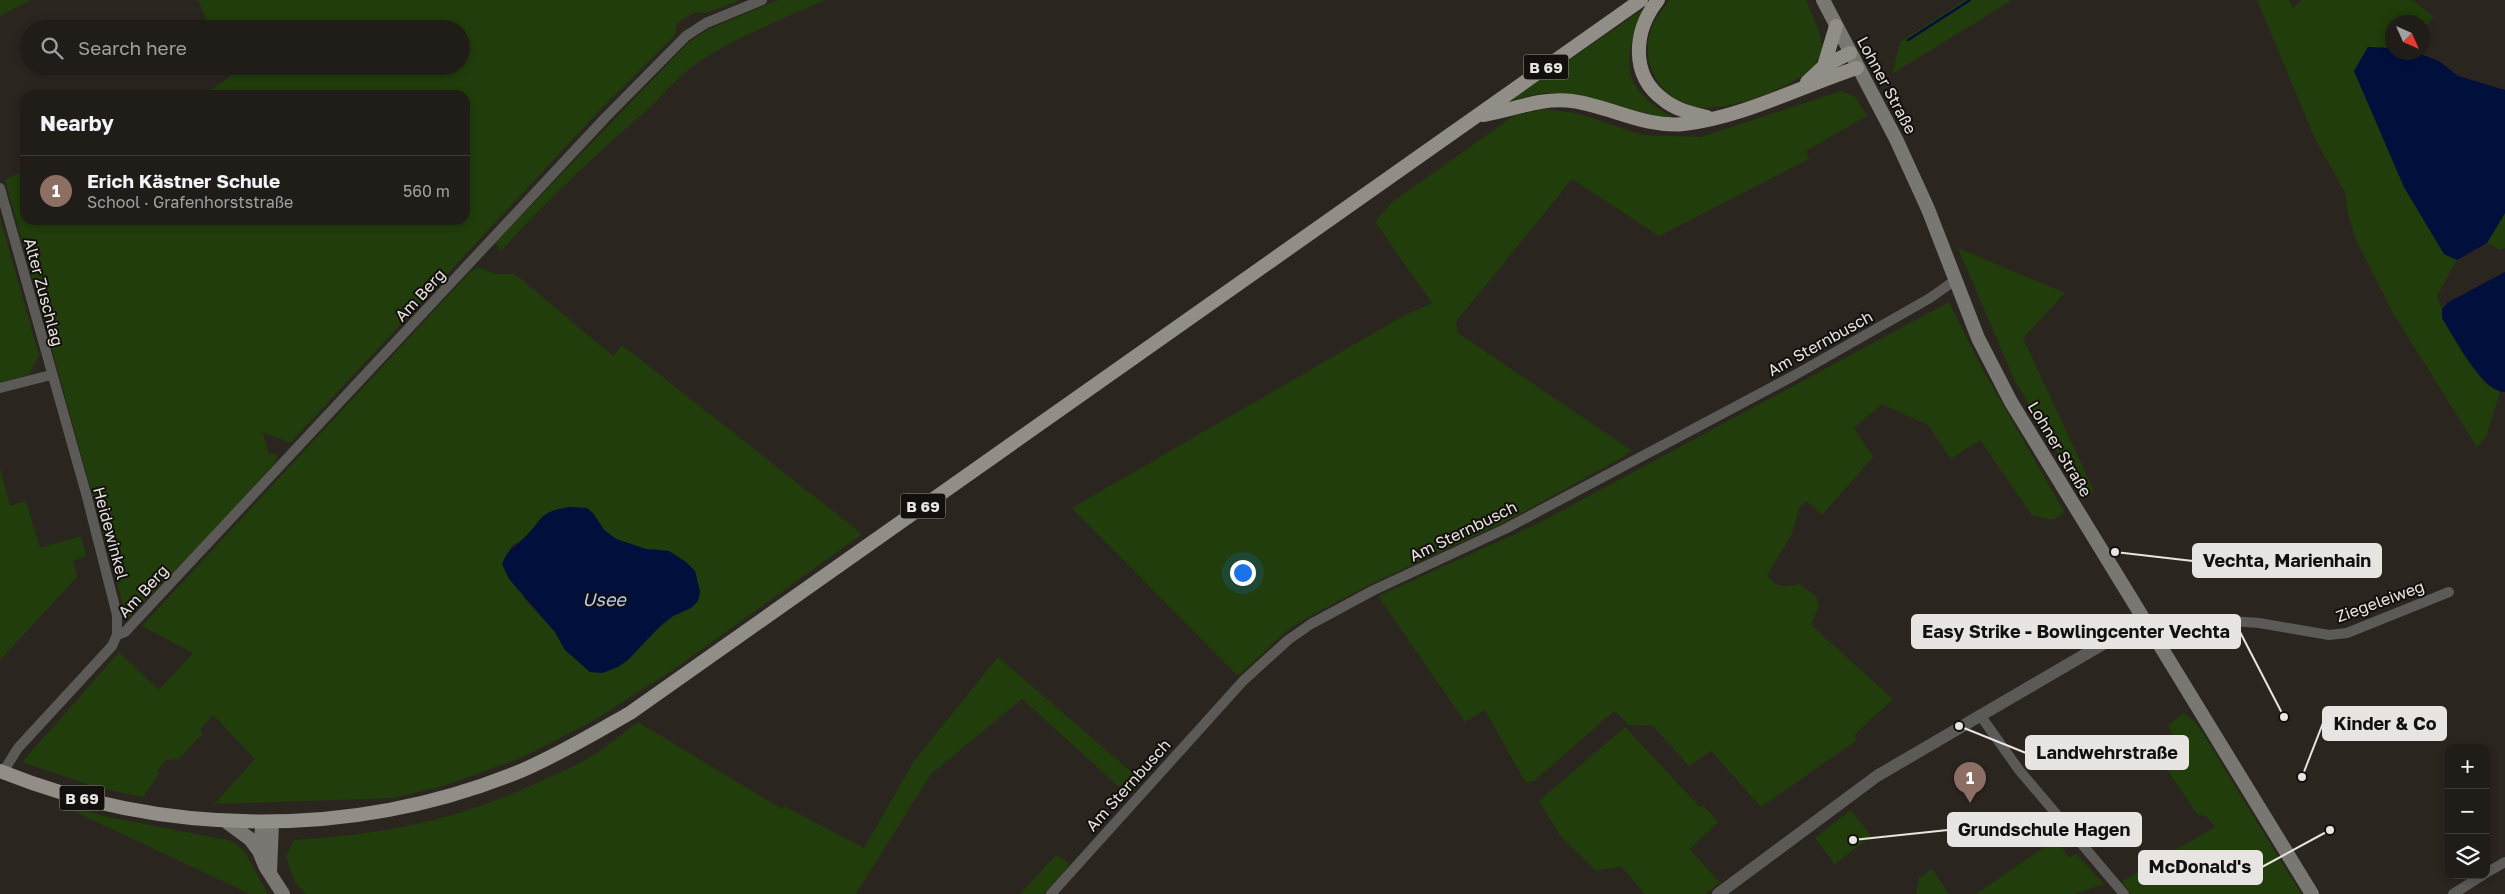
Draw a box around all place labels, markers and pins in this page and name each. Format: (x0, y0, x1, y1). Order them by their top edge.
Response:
callout: Vechta, Marienhain (2193, 544, 2381, 577)
callout: Easy Strike - Bowlingcenter Vechta (1912, 615, 2240, 648)
callout: Kinder & Co (2323, 707, 2446, 740)
callout: Landwehrstraße (2026, 736, 2188, 769)
pin: 1 (1954, 762, 1986, 803)
callout: Grundschule Hagen (1948, 813, 2141, 846)
callout: McDonald's (2139, 851, 2262, 884)

